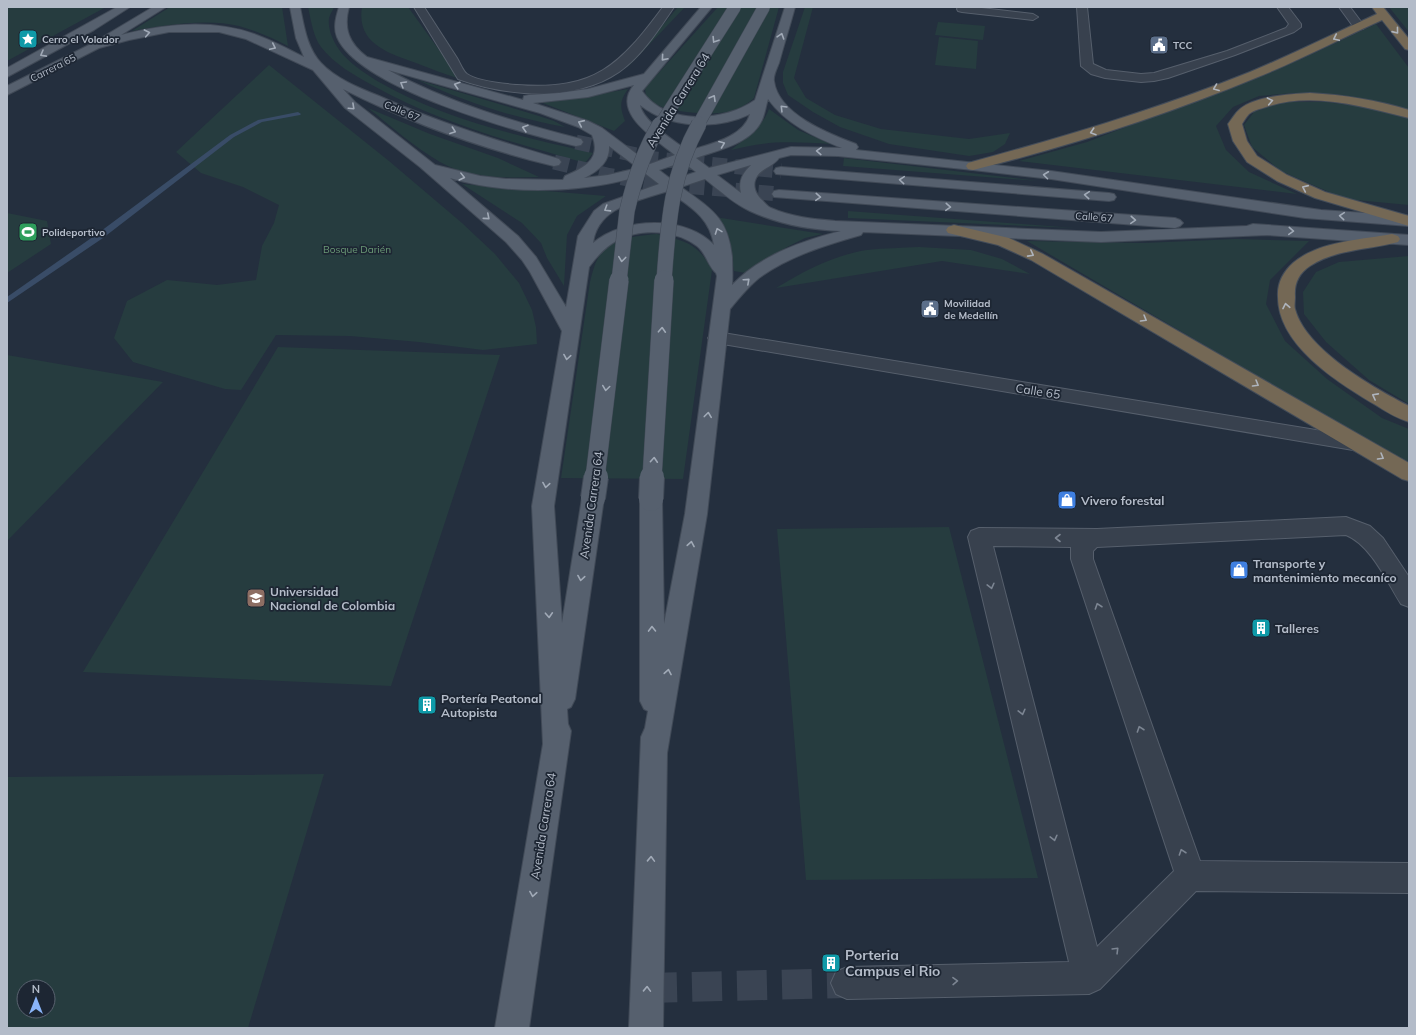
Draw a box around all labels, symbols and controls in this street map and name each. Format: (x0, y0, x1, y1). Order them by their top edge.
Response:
one-way arrow (1392, 27, 1399, 34)
place icon: Cerro el Volador (17, 28, 39, 50)
one-way arrow (144, 29, 150, 37)
one-way arrow (776, 32, 785, 39)
place label: Cerro el Volador (42, 33, 119, 46)
one-way arrow (1332, 33, 1340, 41)
public building icon: TCC (1148, 34, 1170, 56)
one-way arrow (712, 36, 719, 43)
place label: TCC (1173, 39, 1192, 52)
one-way arrow (270, 42, 277, 50)
one-way arrow (40, 50, 47, 57)
street label: Avenida Carrera 64 (643, 50, 713, 150)
street label: Carrera 65 (28, 51, 78, 85)
one-way arrow (661, 53, 668, 61)
one-way arrow (400, 81, 407, 88)
one-way arrow (454, 81, 461, 90)
one-way arrow (1212, 84, 1219, 92)
one-way arrow (709, 95, 716, 102)
one-way arrow (1267, 97, 1273, 106)
street label: Calle 67 (382, 98, 422, 124)
one-way arrow (347, 102, 355, 109)
one-way arrow (780, 105, 788, 113)
one-way arrow (578, 120, 586, 128)
one-way arrow (521, 124, 528, 133)
one-way arrow (450, 126, 457, 134)
one-way arrow (1090, 127, 1097, 136)
one-way arrow (719, 140, 726, 148)
one-way arrow (816, 146, 822, 155)
one-way arrow (1043, 170, 1049, 179)
one-way arrow (458, 172, 465, 181)
one-way arrow (899, 176, 905, 185)
one-way arrow (1302, 185, 1309, 193)
one-way arrow (1084, 191, 1090, 200)
one-way arrow (815, 193, 821, 202)
one-way arrow (945, 202, 951, 211)
one-way arrow (604, 204, 611, 211)
street label: Calle 67 (1075, 209, 1113, 225)
one-way arrow (482, 212, 490, 219)
one-way arrow (1339, 212, 1345, 221)
one-way arrow (1130, 215, 1136, 224)
sports icon: Polideportivo (17, 221, 39, 243)
place label: Polideportivo (42, 226, 105, 239)
one-way arrow (1288, 227, 1294, 236)
one-way arrow (714, 228, 723, 235)
park label: Bosque Darién (323, 243, 391, 256)
one-way arrow (1027, 249, 1034, 256)
one-way arrow (618, 256, 627, 262)
one-way arrow (742, 278, 749, 285)
place label: Movilidad de Medellín (944, 297, 998, 322)
public building icon: Movilidad de Medellín (919, 298, 941, 320)
one-way arrow (1283, 303, 1291, 309)
one-way arrow (1140, 314, 1147, 321)
one-way arrow (657, 327, 666, 333)
one-way arrow (563, 354, 572, 360)
street label: Calle 65 (1015, 380, 1061, 402)
one-way arrow (1252, 380, 1259, 387)
one-way arrow (602, 385, 611, 391)
one-way arrow (1372, 394, 1379, 401)
one-way arrow (703, 412, 712, 418)
street label: Avenida Carrera 64 (576, 450, 606, 560)
one-way arrow (1376, 452, 1384, 459)
one-way arrow (649, 457, 658, 463)
one-way arrow (542, 482, 551, 488)
shop icon: Vivero forestal (1056, 489, 1078, 511)
place label: Vivero forestal (1080, 493, 1164, 508)
one-way arrow (1055, 534, 1061, 542)
one-way arrow (686, 541, 695, 547)
place label: Transporte y mantenimiento mecaníco (1253, 556, 1397, 585)
shop icon: Transporte y mantenimiento mecaníco (1228, 559, 1250, 581)
one-way arrow (577, 575, 586, 581)
one-way arrow (986, 582, 995, 589)
place label: Universidad Nacional de Colombia (270, 584, 395, 613)
school or university icon: Universidad Nacional de Colombia (245, 587, 267, 609)
one-way arrow (1094, 603, 1103, 610)
one-way arrow (544, 612, 553, 618)
building icon: Talleres (1250, 617, 1272, 639)
place label: Talleres (1275, 621, 1319, 636)
one-way arrow (648, 626, 656, 632)
one-way arrow (664, 669, 672, 675)
place label: Portería Peatonal Autopista (441, 691, 542, 720)
building icon: Portería Peatonal Autopista (416, 694, 438, 716)
one-way arrow (1018, 709, 1026, 716)
one-way arrow (1136, 726, 1145, 733)
street label: Avenida Carrera 64 (527, 771, 559, 881)
one-way arrow (1049, 835, 1058, 842)
one-way arrow (1178, 849, 1186, 856)
one-way arrow (647, 856, 655, 862)
one-way arrow (529, 891, 538, 897)
place label: Porteria Campus el Rio (845, 946, 940, 980)
one-way arrow (1111, 947, 1119, 955)
building icon: Porteria Campus el Rio (820, 952, 842, 974)
one-way arrow (953, 977, 959, 985)
north arrow (16, 979, 56, 1019)
text: N (32, 982, 40, 996)
one-way arrow (643, 986, 651, 992)

